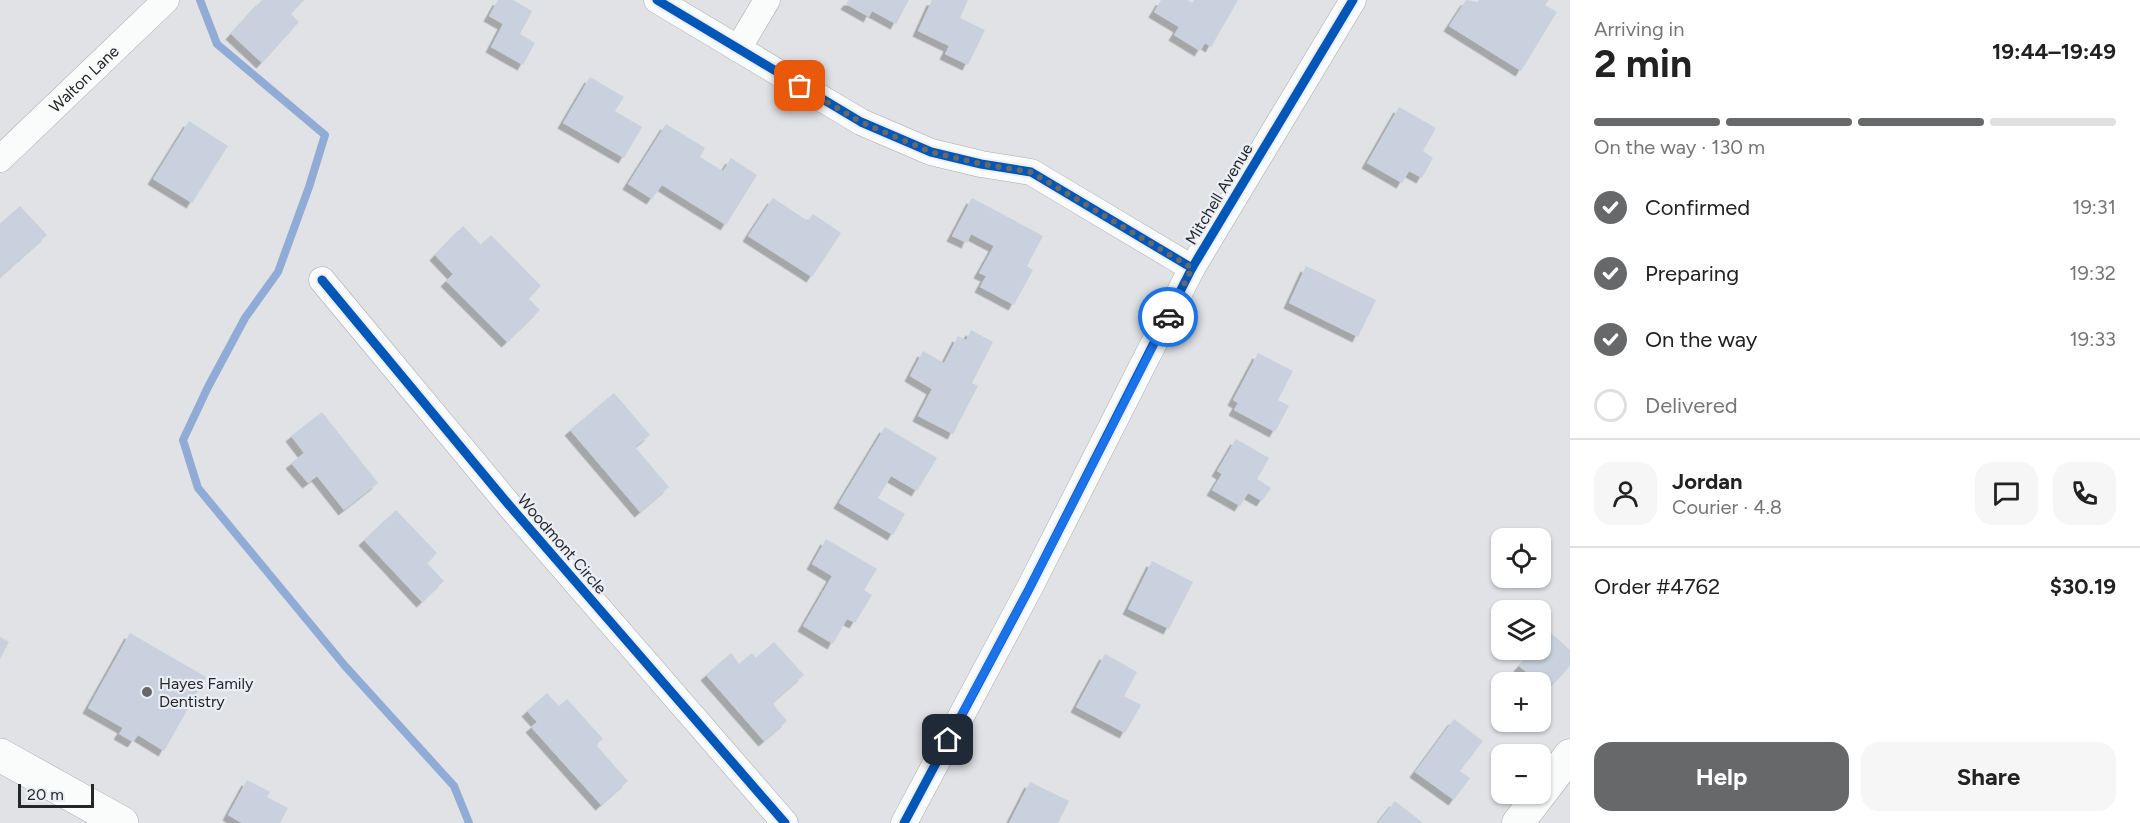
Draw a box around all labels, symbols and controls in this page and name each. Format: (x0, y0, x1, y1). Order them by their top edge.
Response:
text: Arriving in (1594, 17, 1684, 41)
text: 19:44–19:49 (1992, 38, 2116, 65)
text: 2 min (1594, 40, 1692, 87)
street label: Walton Lane (45, 41, 123, 116)
pin (774, 60, 825, 111)
icon: bag (783, 69, 816, 102)
text: On the way · 130 m (1594, 135, 1765, 159)
street label: Mitchell Avenue (1181, 140, 1257, 248)
icon: check (1594, 191, 1627, 224)
text: Confirmed (1645, 194, 1750, 221)
text: 19:31 (2072, 195, 2116, 219)
icon: check (1594, 257, 1627, 290)
text: Preparing (1645, 260, 1739, 287)
text: 19:32 (2069, 261, 2116, 285)
courier (1138, 287, 1198, 347)
icon: car (1152, 301, 1185, 334)
icon: check (1594, 323, 1627, 356)
text: On the way (1645, 326, 1757, 353)
text: 19:33 (2070, 327, 2116, 351)
text: Delivered (1645, 392, 1738, 419)
button: person (1594, 462, 1657, 525)
button: chat (1975, 462, 2038, 525)
button: phone (2053, 462, 2116, 525)
text: Jordan (1672, 468, 1743, 495)
street label: Woodmont Circle (513, 490, 611, 598)
text: Courier · 4.8 (1672, 495, 1782, 519)
map controls (1491, 528, 1551, 804)
button: locate (1491, 528, 1551, 588)
text: Order #4762 (1594, 573, 1720, 600)
text: $30.19 (2050, 573, 2116, 600)
button: layers (1491, 600, 1551, 660)
button: + (1491, 672, 1551, 732)
place label: Hayes Family Dentistry (159, 674, 254, 711)
marker: Hayes Family Dentistry (140, 685, 154, 699)
pin (922, 714, 973, 765)
icon: home (931, 723, 964, 756)
button: Help (1594, 742, 1849, 811)
button: Share (1861, 742, 2116, 811)
button: − (1491, 744, 1551, 804)
scale bar (18, 781, 94, 808)
text: 20 m (27, 785, 64, 804)

